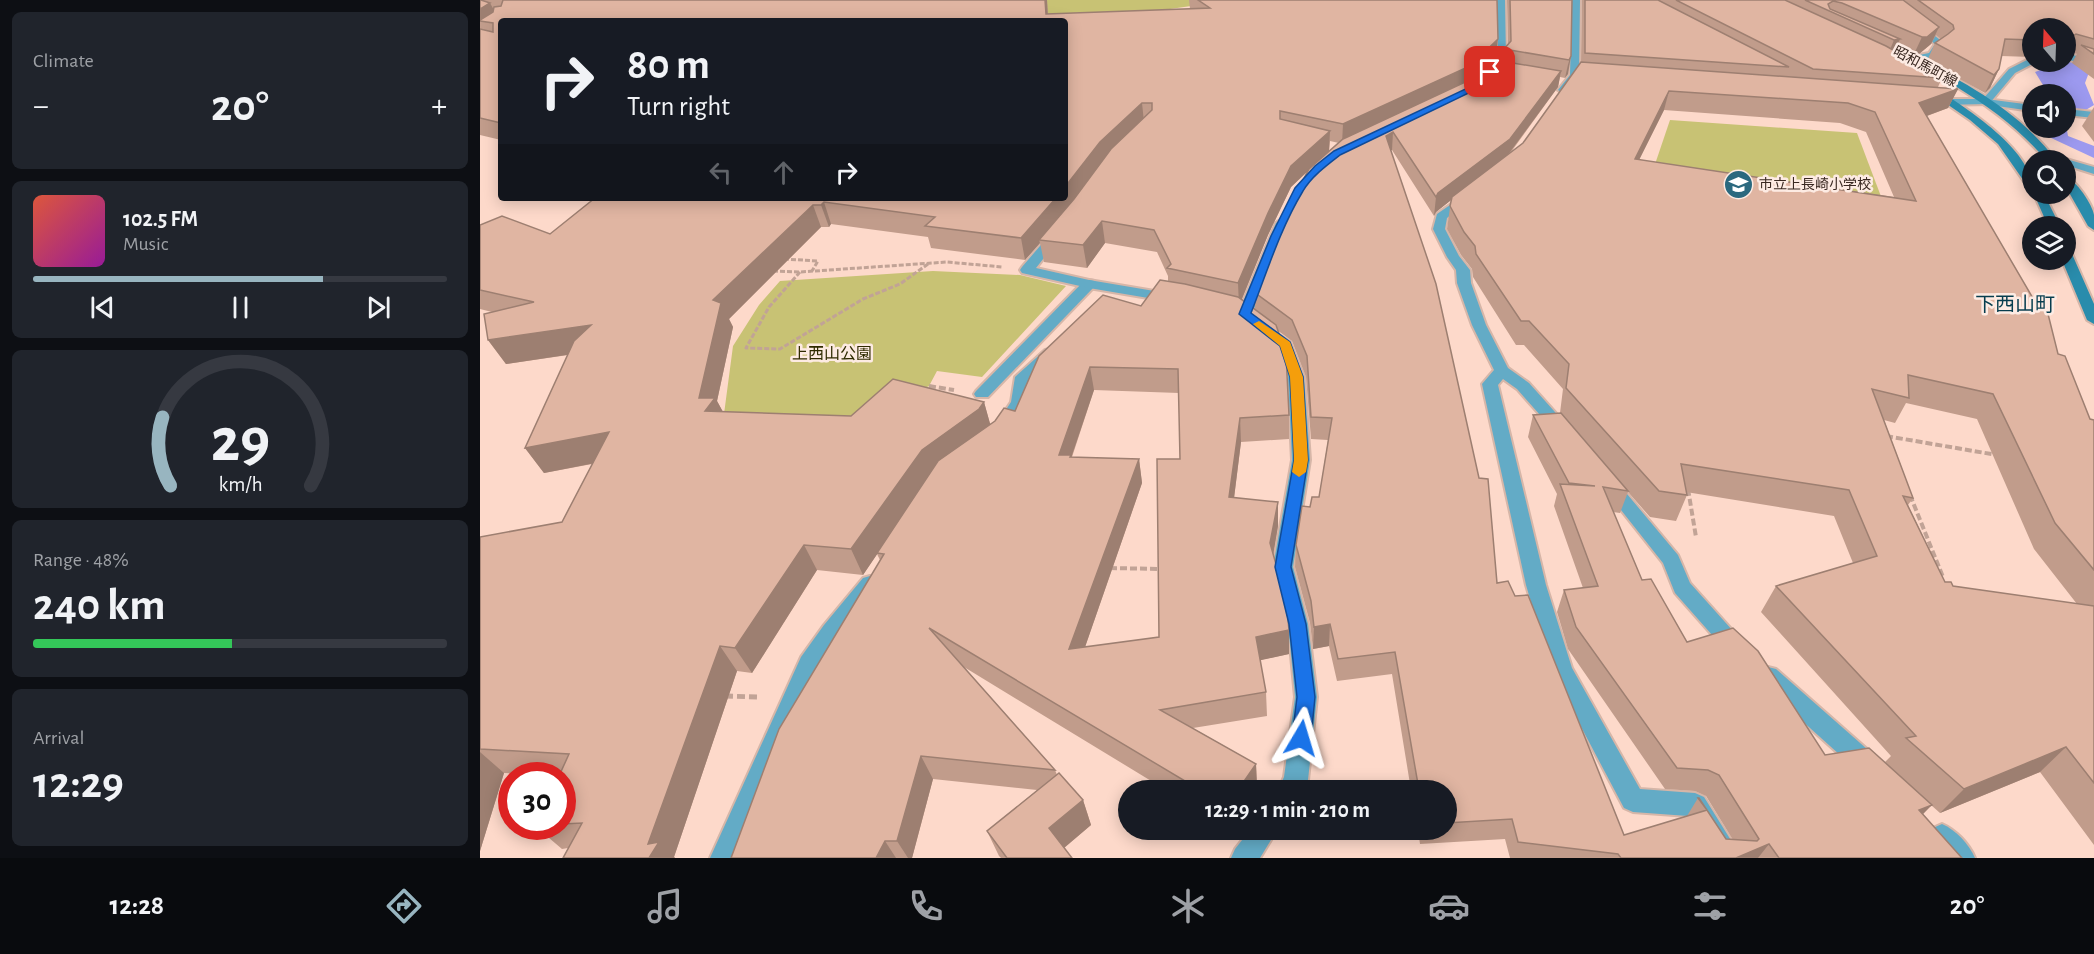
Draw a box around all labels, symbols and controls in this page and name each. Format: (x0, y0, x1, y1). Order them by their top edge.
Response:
north arrow (2022, 18, 2076, 72)
map controls (2022, 18, 2076, 270)
icon: right (528, 42, 606, 120)
text: 80 m (627, 44, 710, 86)
street label: 昭和馬町線 (1891, 44, 1960, 90)
pin (1464, 46, 1515, 97)
text: Climate (33, 51, 94, 71)
icon: arrive (1473, 55, 1506, 88)
text: 20° (211, 84, 269, 129)
button: sound (2022, 84, 2076, 138)
text: − (33, 90, 49, 123)
text: + (431, 90, 447, 123)
text: Turn right (627, 93, 730, 120)
button: search (2022, 150, 2076, 204)
icon: left (704, 156, 737, 189)
icon: ahead (767, 156, 800, 189)
icon: right (830, 156, 863, 189)
school or university icon: 市立上長崎小学校 (1722, 169, 1754, 201)
place label: 市立上長崎小学校 (1759, 177, 1871, 192)
text: 102.5 FM (123, 208, 198, 230)
button: layers (2022, 216, 2076, 270)
text: Music (123, 234, 169, 254)
icon: previous (86, 291, 119, 324)
icon: pause (224, 291, 257, 324)
icon: next (362, 291, 395, 324)
district label: 下西山町 (1975, 294, 2055, 315)
park label: 上西山公園 (792, 345, 872, 362)
text: 29 (210, 410, 270, 472)
text: km/h (218, 474, 262, 495)
text: Range · 48% (33, 550, 129, 570)
text: 240 km (33, 583, 166, 628)
position arrow (1269, 706, 1333, 770)
text: Arrival (33, 728, 84, 748)
text: 12:29 (33, 761, 124, 806)
speed limit sign: 30 (498, 762, 576, 840)
text: 12:29 · 1 min · 210 m (1205, 799, 1370, 821)
icon: directions (383, 885, 425, 927)
icon: music (644, 885, 686, 927)
icon: phone (905, 885, 947, 927)
icon: climate (1167, 885, 1209, 927)
icon: car (1428, 885, 1470, 927)
icon: filters (1689, 885, 1731, 927)
text: 12:28 (110, 892, 164, 919)
text: 20° (1950, 892, 1984, 919)

